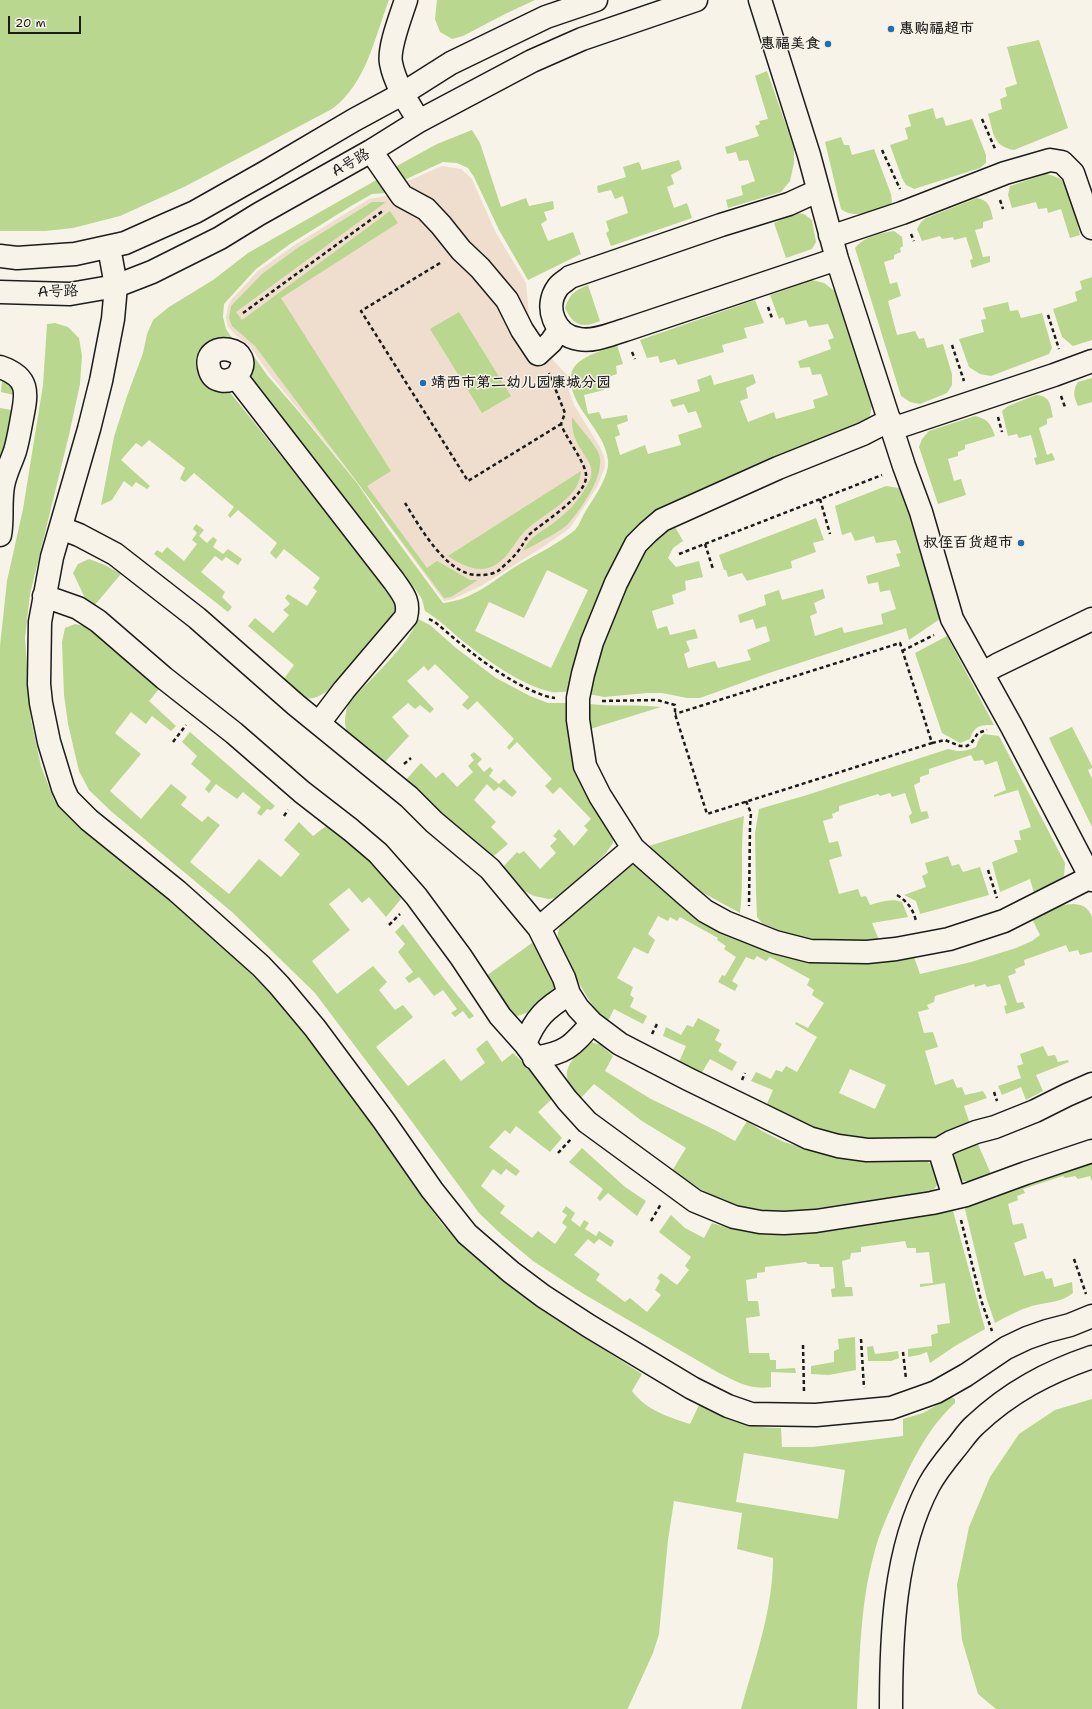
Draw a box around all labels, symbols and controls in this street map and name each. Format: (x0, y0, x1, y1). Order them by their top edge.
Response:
scale bar (10, 8, 83, 34)
text: 20 m (15, 15, 46, 31)
place label: 惠购福超市 (899, 20, 974, 38)
marker: 惠购福超市 (886, 24, 896, 34)
place label: 惠福美食 (760, 35, 820, 53)
marker: 惠福美食 (823, 39, 833, 49)
street label: A号路 (329, 145, 373, 181)
street label: A号路 (37, 282, 79, 302)
place label: 靖西市第二幼儿园康城分园 (431, 374, 611, 392)
marker: 靖西市第二幼儿园康城分园 (418, 378, 428, 388)
place label: 叔侄百货超市 (923, 534, 1013, 552)
marker: 叔侄百货超市 (1016, 538, 1026, 548)

